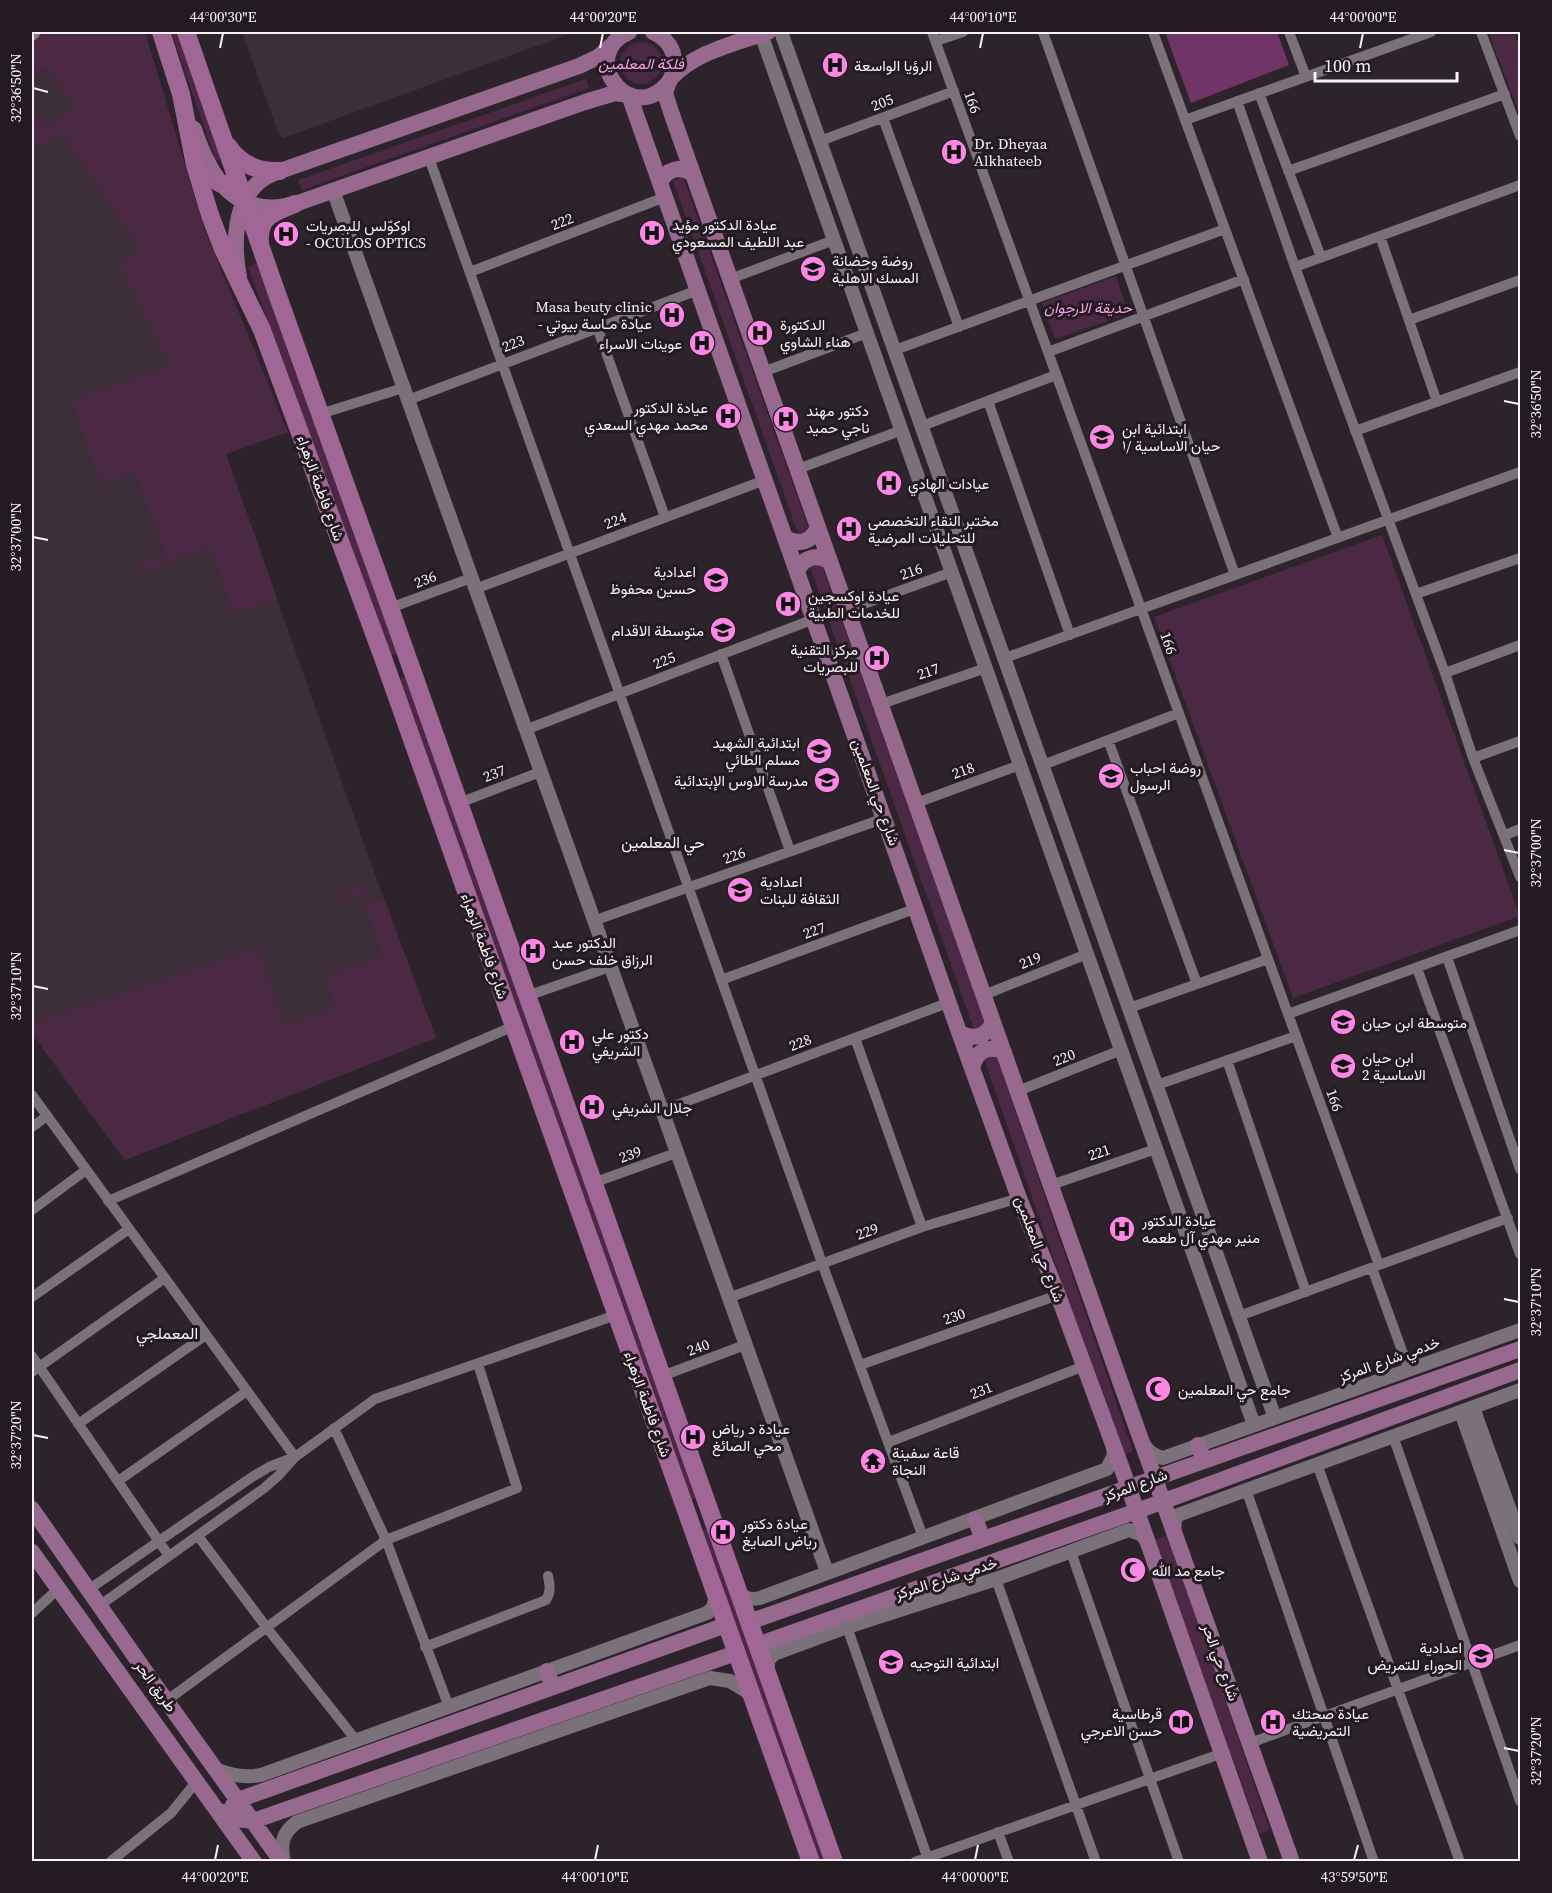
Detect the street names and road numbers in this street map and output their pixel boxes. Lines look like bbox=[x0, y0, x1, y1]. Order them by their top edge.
street label: 205 bbox=[868, 88, 896, 116]
street label: 166 bbox=[959, 88, 987, 116]
street label: 222 bbox=[548, 207, 576, 235]
street label: 223 bbox=[499, 329, 527, 357]
street label: شارع فاطمة الزهراء bbox=[291, 432, 350, 544]
street label: 224 bbox=[601, 506, 630, 534]
street label: 216 bbox=[897, 557, 925, 585]
street label: 236 bbox=[411, 565, 439, 593]
street label: 166 bbox=[1155, 629, 1183, 657]
street label: 225 bbox=[650, 646, 678, 674]
street label: 217 bbox=[914, 657, 942, 685]
street label: شارع حي المعلمين bbox=[844, 736, 905, 849]
street label: 218 bbox=[949, 756, 977, 784]
street label: 237 bbox=[480, 759, 508, 787]
street label: 226 bbox=[720, 841, 748, 869]
street label: شارع فاطمة الزهراء bbox=[455, 890, 514, 1002]
street label: 227 bbox=[800, 916, 828, 944]
street label: 219 bbox=[1016, 946, 1044, 974]
street label: 228 bbox=[786, 1028, 814, 1056]
street label: 220 bbox=[1050, 1043, 1078, 1071]
street label: 166 bbox=[1321, 1086, 1349, 1114]
street label: 221 bbox=[1085, 1138, 1113, 1166]
street label: 239 bbox=[616, 1140, 644, 1168]
street label: شارع حي المعلمين bbox=[1007, 1193, 1070, 1306]
street label: 229 bbox=[853, 1217, 881, 1245]
street label: 230 bbox=[940, 1302, 968, 1330]
street label: خدمي شارع المركز bbox=[1334, 1331, 1444, 1390]
street label: 240 bbox=[684, 1333, 712, 1361]
street label: شارع فاطمة الزهراء bbox=[618, 1348, 677, 1460]
street label: 231 bbox=[967, 1376, 995, 1404]
street label: شارع المركز bbox=[1099, 1464, 1171, 1508]
street label: خدمي شارع المركز bbox=[891, 1552, 1001, 1608]
street label: شارع حي الحر bbox=[1194, 1620, 1245, 1705]
street label: طريق الحر bbox=[130, 1655, 182, 1716]

